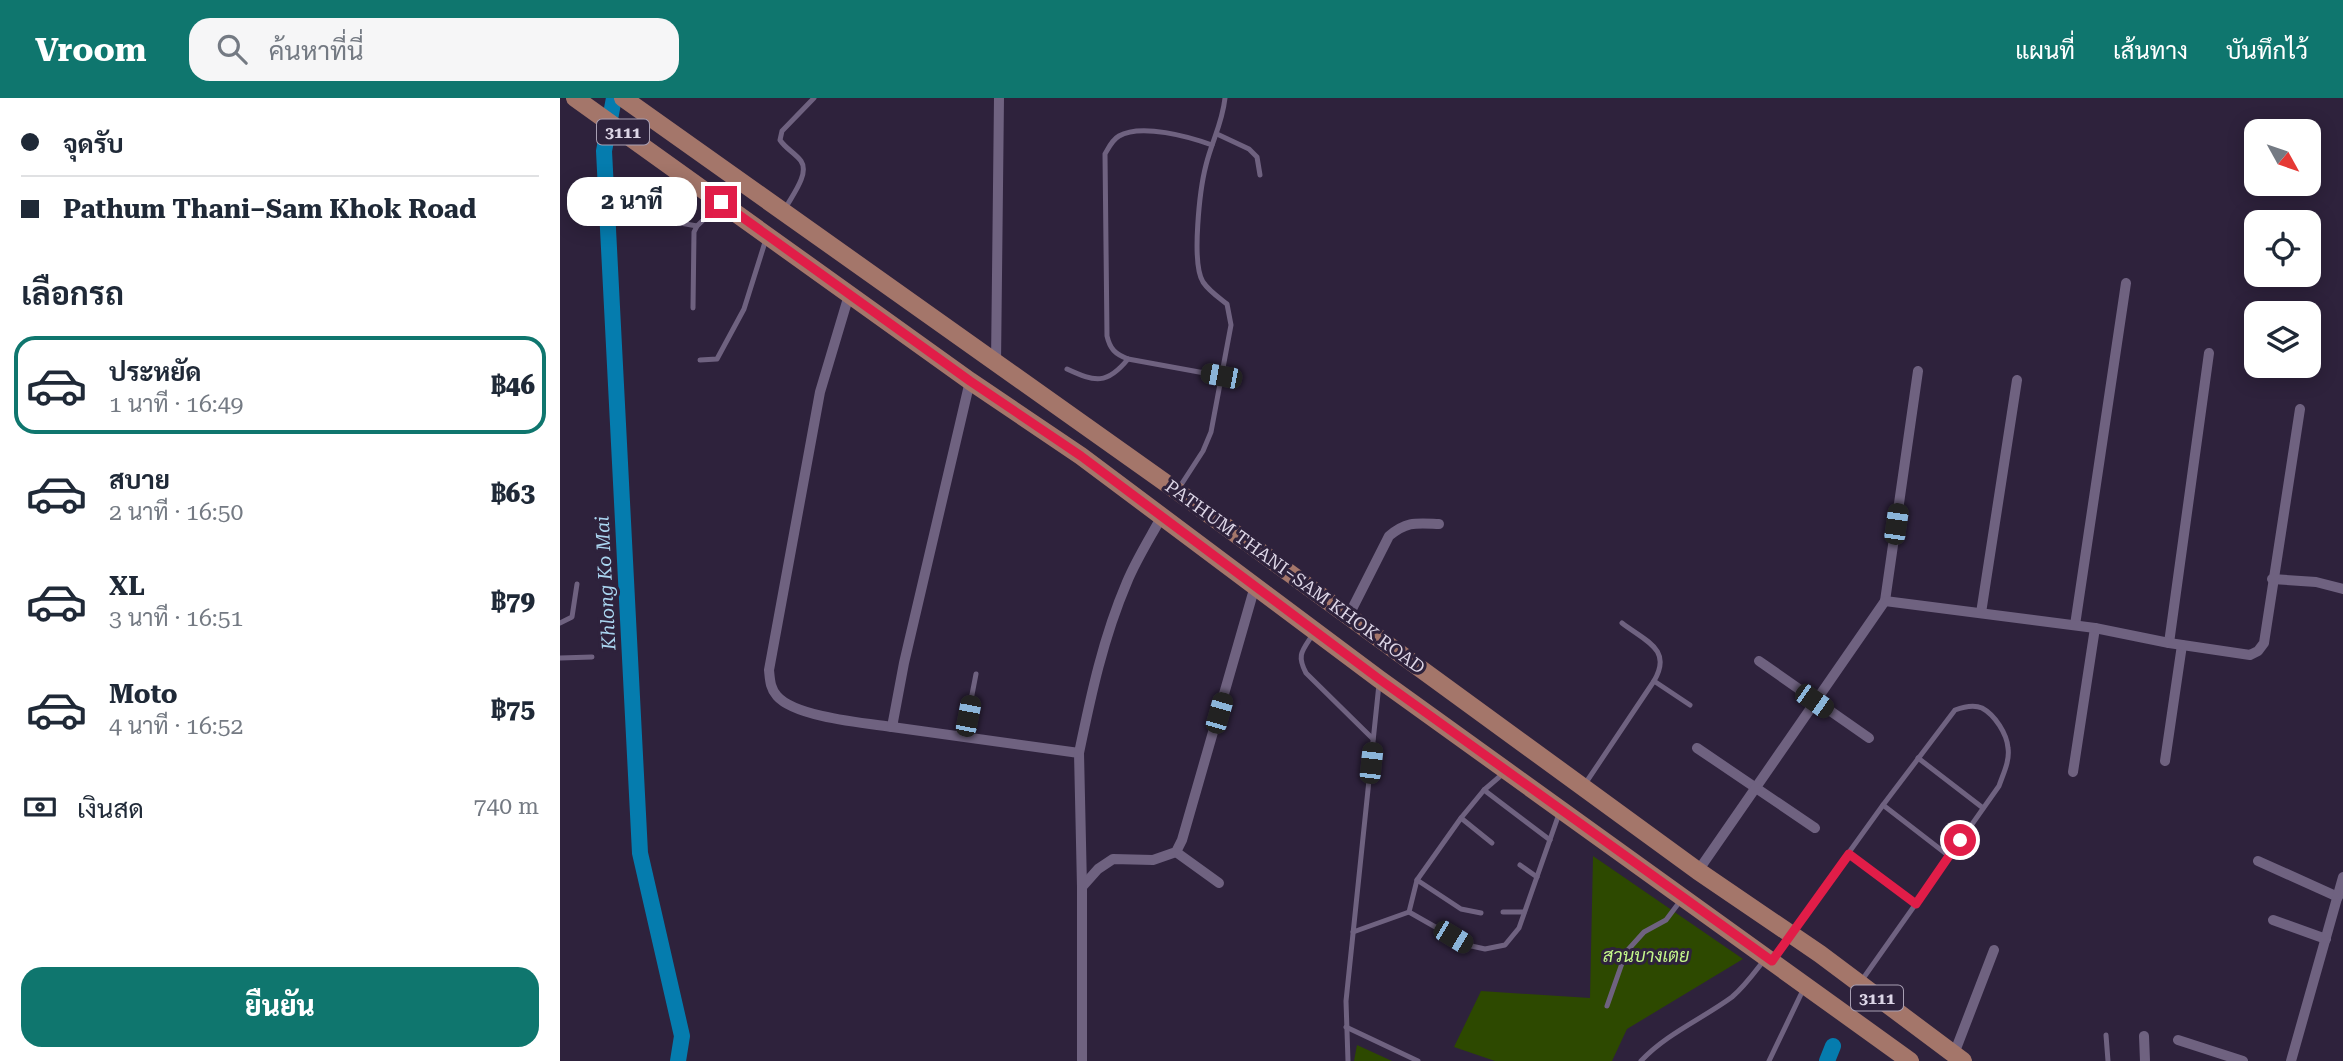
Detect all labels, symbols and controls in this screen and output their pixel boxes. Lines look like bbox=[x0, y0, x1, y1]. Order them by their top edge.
search box bbox=[189, 18, 679, 81]
text: Vroom bbox=[35, 30, 147, 69]
icon: search bbox=[213, 30, 251, 68]
text: ค้นหาที่นี่ bbox=[269, 36, 364, 66]
text: แผนที่ bbox=[2015, 37, 2075, 65]
text: เส้นทาง bbox=[2113, 37, 2188, 65]
text: บันทึกไว้ bbox=[2226, 37, 2308, 65]
north arrow bbox=[2244, 119, 2320, 196]
map controls bbox=[2244, 119, 2321, 378]
road number: 3111 bbox=[597, 120, 649, 144]
text: จุดรับ bbox=[63, 129, 124, 159]
callout: 2 นาที bbox=[567, 178, 696, 226]
route end bbox=[705, 186, 737, 218]
text: 2 นาที bbox=[601, 188, 663, 215]
text: Pathum Thani–Sam Khok Road bbox=[63, 194, 476, 224]
button: locate bbox=[2244, 210, 2321, 287]
text: เลือกรถ bbox=[21, 275, 124, 313]
button: layers bbox=[2244, 301, 2321, 378]
icon: car bbox=[25, 354, 88, 417]
text: ประหยัด bbox=[109, 357, 202, 387]
car bbox=[1199, 362, 1244, 390]
text: ฿46 bbox=[491, 370, 535, 400]
text: 1 นาที · 16:49 bbox=[109, 391, 244, 418]
icon: car bbox=[25, 462, 88, 525]
text: สบาย bbox=[109, 465, 170, 495]
street label: PATHUM THANI–SAM KHOK ROAD bbox=[1161, 475, 1429, 678]
text: ฿63 bbox=[491, 478, 535, 508]
text: 2 นาที · 16:50 bbox=[109, 499, 244, 526]
car bbox=[1883, 502, 1910, 546]
water label: Khlong Ko Mai bbox=[590, 515, 621, 652]
icon: car bbox=[25, 570, 88, 633]
text: XL bbox=[109, 571, 145, 601]
text: ฿79 bbox=[491, 586, 535, 616]
text: 3 นาที · 16:51 bbox=[109, 605, 244, 632]
icon: car bbox=[25, 678, 88, 741]
text: Moto bbox=[109, 679, 178, 709]
car bbox=[1791, 680, 1838, 722]
car bbox=[1204, 690, 1235, 736]
car bbox=[954, 693, 983, 739]
text: ฿75 bbox=[491, 694, 535, 724]
text: 4 นาที · 16:52 bbox=[109, 713, 244, 740]
car bbox=[1359, 741, 1384, 785]
icon: cash bbox=[21, 788, 59, 826]
text: 740 m bbox=[474, 793, 539, 820]
text: เงินสด bbox=[77, 794, 144, 824]
route start bbox=[1944, 824, 1976, 856]
car bbox=[1430, 917, 1477, 957]
park label: สวนบางเตย bbox=[1603, 945, 1689, 966]
button: ยืนยัน bbox=[21, 967, 539, 1047]
road number: 3111 bbox=[1851, 986, 1903, 1010]

